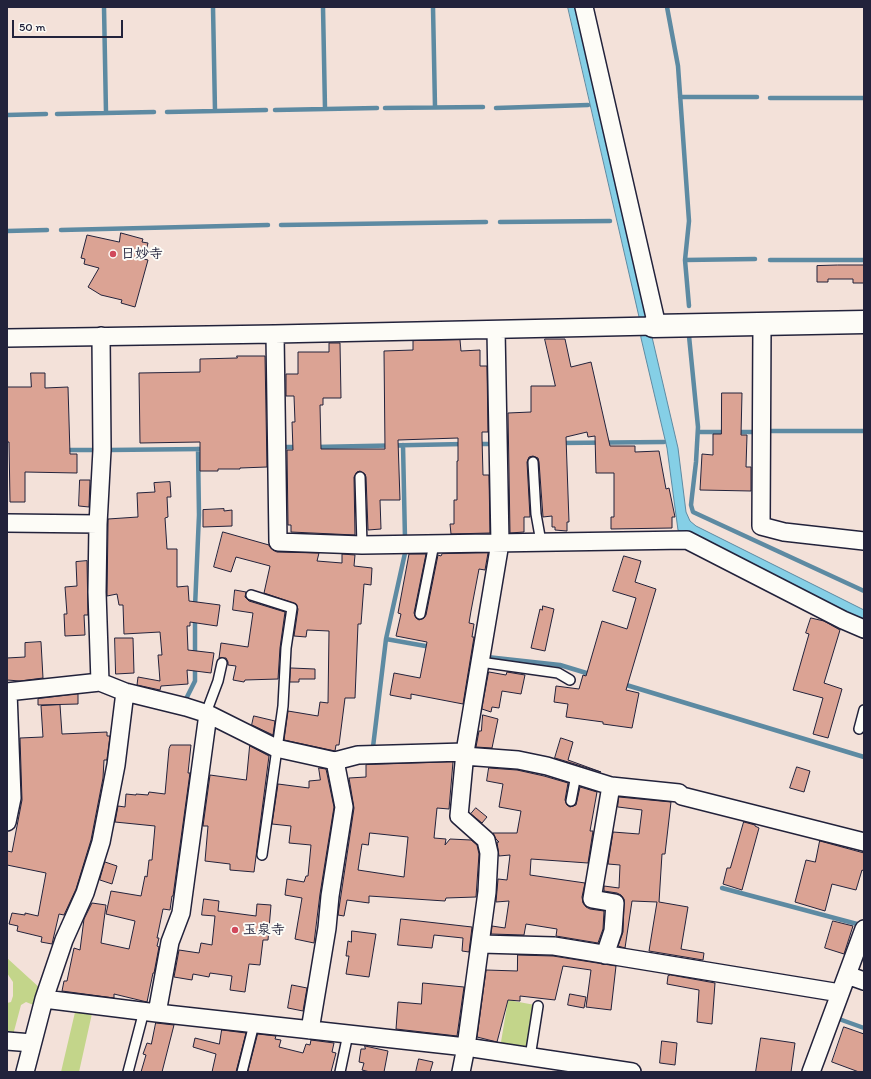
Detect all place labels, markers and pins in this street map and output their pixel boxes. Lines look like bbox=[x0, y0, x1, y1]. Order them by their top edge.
place label: 日妙寺 bbox=[121, 246, 163, 262]
marker: 日妙寺 bbox=[108, 249, 118, 259]
place label: 玉泉寺 bbox=[243, 922, 285, 938]
marker: 玉泉寺 bbox=[230, 925, 240, 935]

